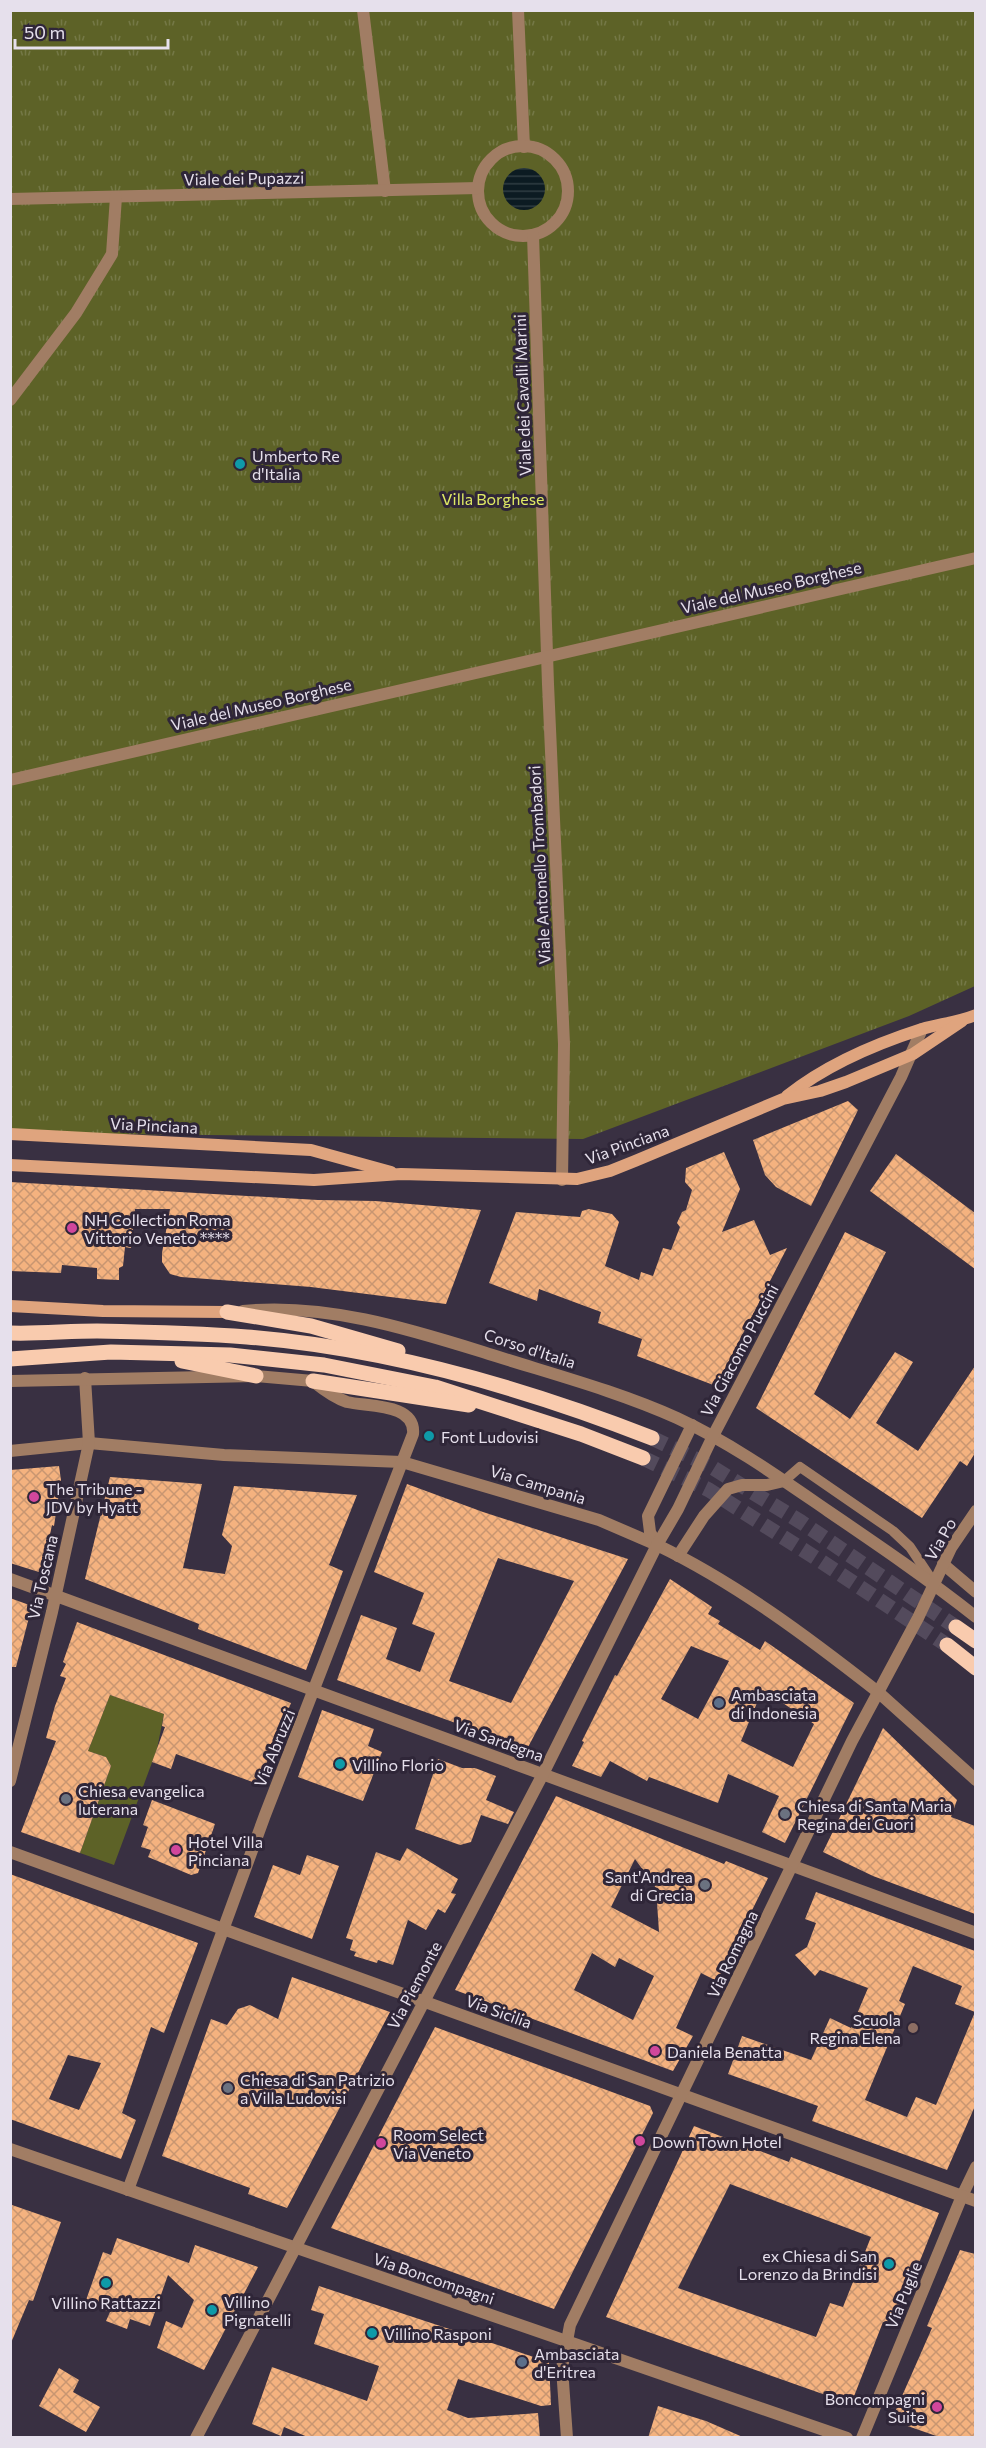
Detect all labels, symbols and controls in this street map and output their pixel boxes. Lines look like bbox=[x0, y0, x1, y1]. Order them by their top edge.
scale bar bbox=[15, 12, 168, 50]
text: 50 m bbox=[24, 21, 65, 43]
street label: Viale dei Pupazzi bbox=[183, 167, 305, 189]
street label: Viale dei Cavalli Marini bbox=[510, 314, 534, 476]
place label: Umberto Re d'Italia bbox=[252, 446, 340, 483]
marker: Umberto Re d'Italia bbox=[233, 457, 247, 471]
park label: Villa Borghese bbox=[442, 489, 544, 508]
street label: Viale del Museo Borghese bbox=[679, 557, 863, 617]
street label: Viale del Museo Borghese bbox=[169, 674, 353, 734]
street label: Viale Antonello Trombadori bbox=[524, 765, 554, 965]
street label: Via Pinciana bbox=[110, 1113, 198, 1137]
street label: Via Pinciana bbox=[583, 1120, 671, 1168]
place label: NH Collection Roma Vittorio Veneto **** bbox=[84, 1210, 231, 1247]
marker: NH Collection Roma Vittorio Veneto **** bbox=[65, 1221, 79, 1235]
street label: Via Giacomo Puccini bbox=[696, 1281, 782, 1419]
street label: Corso d'Italia bbox=[482, 1324, 578, 1372]
place label: Font Ludovisi bbox=[441, 1427, 539, 1446]
marker: Font Ludovisi bbox=[422, 1429, 436, 1443]
street label: Via Campania bbox=[488, 1460, 588, 1508]
place label: The Tribune - JDV by Hyatt bbox=[46, 1479, 142, 1516]
marker: The Tribune - JDV by Hyatt bbox=[27, 1490, 41, 1504]
street label: Via Po bbox=[920, 1514, 960, 1564]
street label: Via Toscana bbox=[23, 1533, 61, 1621]
place label: Ambasciata di Indonesia bbox=[731, 1685, 817, 1722]
marker: Ambasciata di Indonesia bbox=[712, 1696, 726, 1710]
street label: Via Abruzzi bbox=[250, 1706, 298, 1790]
street label: Via Sardegna bbox=[451, 1715, 547, 1765]
place label: Villino Florio bbox=[352, 1755, 444, 1774]
marker: Villino Florio bbox=[333, 1757, 347, 1771]
place label: Chiesa evangelica luterana bbox=[78, 1781, 205, 1818]
marker: Chiesa evangelica luterana bbox=[59, 1792, 73, 1806]
place label: Chiesa di Santa Maria Regina dei Cuori bbox=[797, 1796, 952, 1833]
marker: Chiesa di Santa Maria Regina dei Cuori bbox=[778, 1807, 792, 1821]
place label: Hotel Villa Pinciana bbox=[188, 1832, 263, 1869]
marker: Hotel Villa Pinciana bbox=[169, 1843, 183, 1857]
place label: Sant'Andrea di Grecia bbox=[605, 1867, 693, 1904]
marker: Sant'Andrea di Grecia bbox=[698, 1878, 712, 1892]
street label: Via Romagna bbox=[703, 1907, 761, 2001]
street label: Via Piemonte bbox=[383, 1938, 445, 2032]
street label: Via Sicilia bbox=[464, 1990, 534, 2032]
place label: Scuola Regina Elena bbox=[809, 2010, 901, 2047]
marker: Scuola Regina Elena bbox=[906, 2021, 920, 2035]
place label: Daniela Benatta bbox=[667, 2042, 782, 2061]
marker: Daniela Benatta bbox=[648, 2044, 662, 2058]
place label: Chiesa di San Patrizio a Villa Ludovisi bbox=[240, 2070, 395, 2107]
marker: Chiesa di San Patrizio a Villa Ludovisi bbox=[221, 2081, 235, 2095]
place label: Room Select Via Veneto bbox=[393, 2125, 485, 2162]
place label: Down Town Hotel bbox=[652, 2132, 782, 2151]
marker: Down Town Hotel bbox=[633, 2134, 647, 2148]
marker: Room Select Via Veneto bbox=[374, 2136, 388, 2150]
place label: ex Chiesa di San Lorenzo da Brindisi bbox=[739, 2246, 877, 2283]
street label: Via Boncompagni bbox=[371, 2248, 497, 2308]
marker: ex Chiesa di San Lorenzo da Brindisi bbox=[882, 2257, 896, 2271]
street label: Via Puglie bbox=[881, 2259, 925, 2331]
marker: Villino Rattazzi bbox=[99, 2276, 113, 2290]
place label: Villino Pignatelli bbox=[224, 2292, 291, 2329]
place label: Villino Rattazzi bbox=[51, 2293, 161, 2312]
marker: Villino Pignatelli bbox=[205, 2303, 219, 2317]
place label: Villino Rasponi bbox=[384, 2324, 492, 2343]
marker: Villino Rasponi bbox=[365, 2326, 379, 2340]
place label: Ambasciata d'Eritrea bbox=[534, 2344, 619, 2381]
marker: Ambasciata d'Eritrea bbox=[515, 2355, 529, 2369]
place label: Boncompagni Suite bbox=[825, 2389, 925, 2426]
marker: Boncompagni Suite bbox=[930, 2400, 944, 2414]

